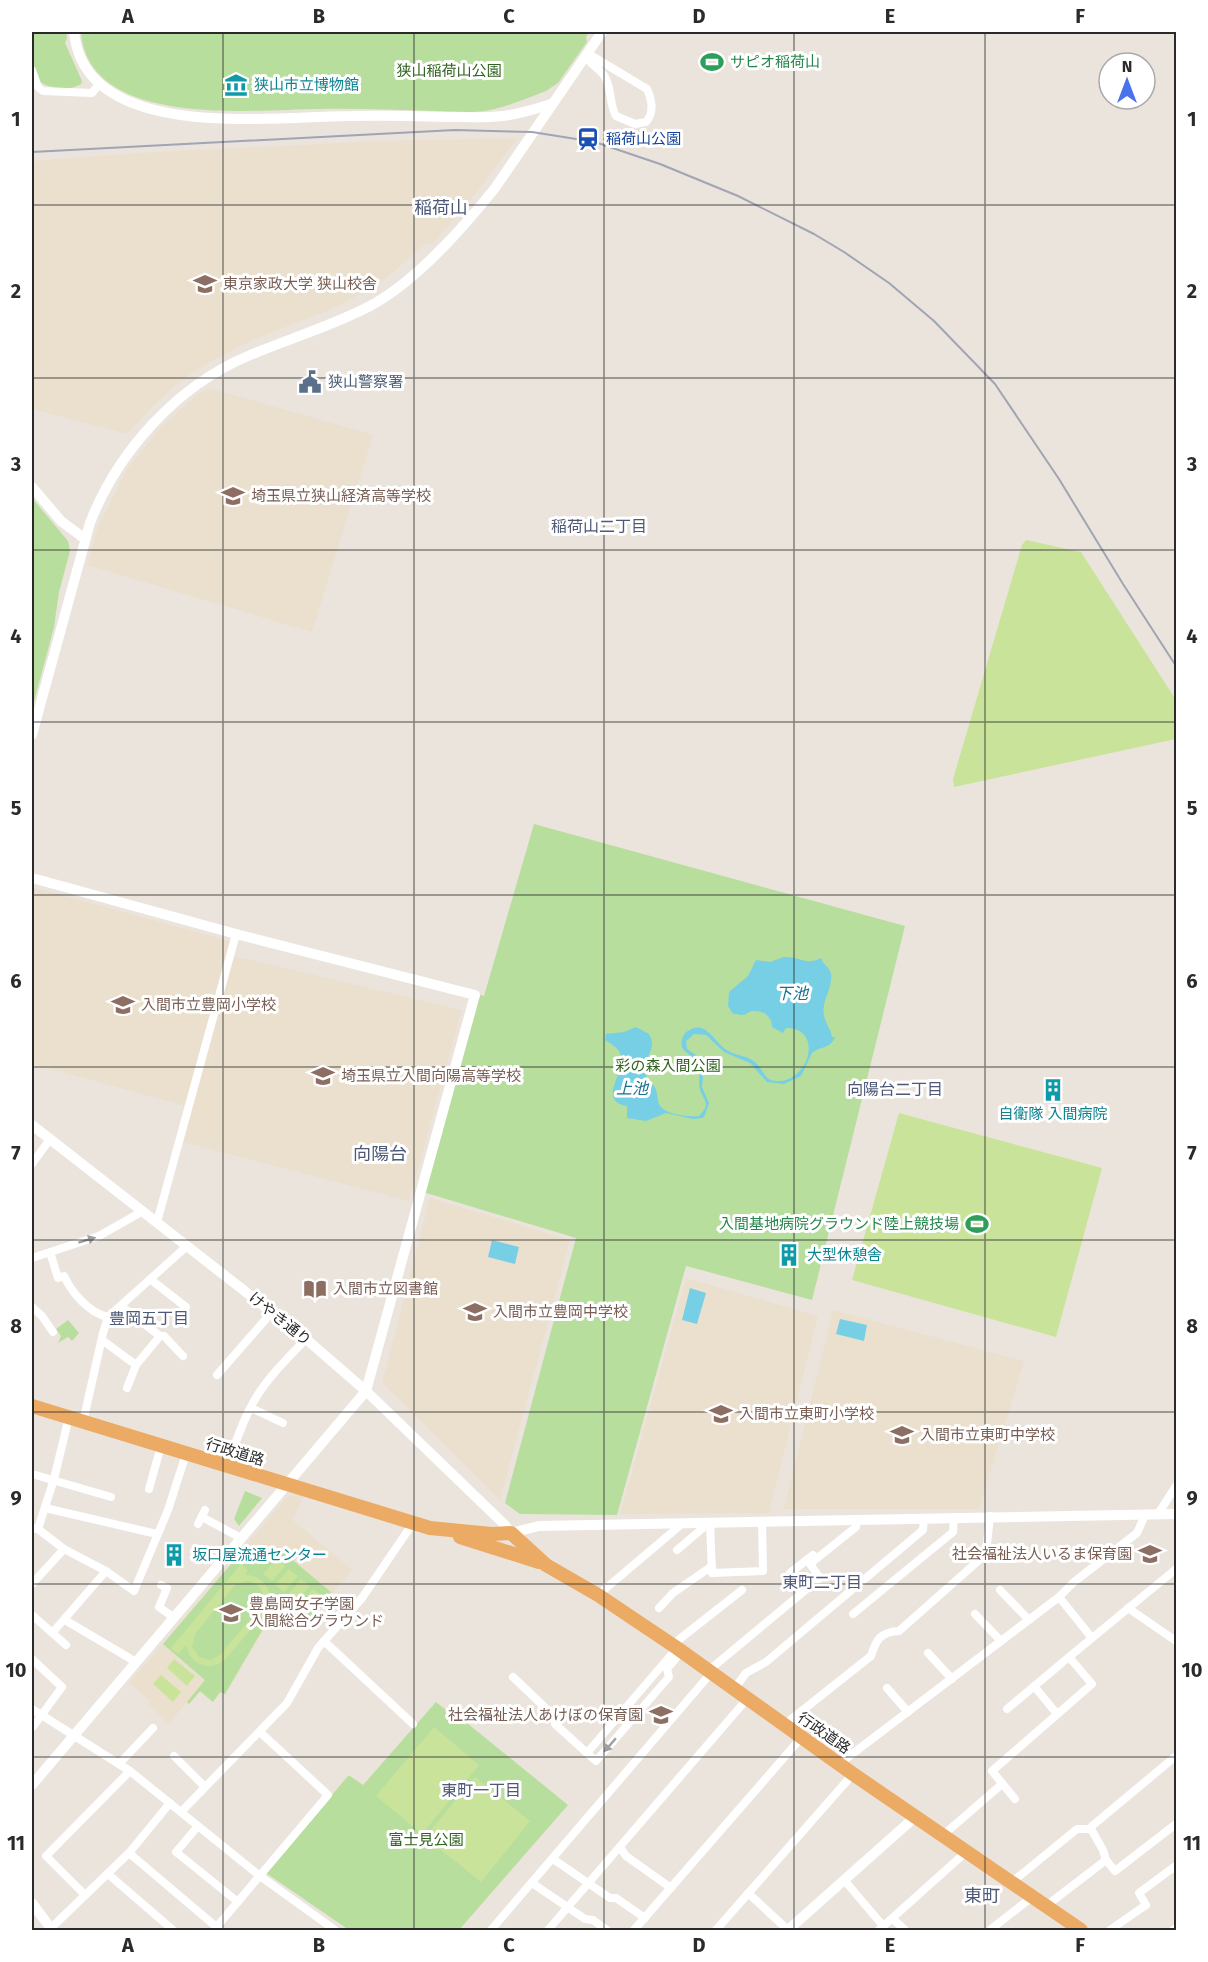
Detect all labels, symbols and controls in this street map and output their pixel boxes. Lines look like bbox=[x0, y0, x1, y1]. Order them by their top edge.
text: A bbox=[121, 4, 135, 28]
text: B bbox=[313, 4, 325, 28]
text: C bbox=[503, 4, 515, 28]
text: D bbox=[692, 4, 706, 28]
text: E bbox=[885, 4, 895, 28]
text: F bbox=[1075, 4, 1085, 28]
sports icon: サピオ稲荷山 bbox=[699, 49, 725, 75]
north arrow bbox=[1097, 51, 1157, 111]
place label: サピオ稲荷山 bbox=[730, 53, 820, 71]
text: N bbox=[1122, 57, 1132, 76]
park label: 狭山稲荷山公園 bbox=[396, 62, 502, 80]
museum icon: 狭山市立博物館 bbox=[223, 72, 249, 98]
place label: 狭山市立博物館 bbox=[254, 76, 359, 94]
text: 1 bbox=[11, 107, 21, 131]
text: 1 bbox=[1187, 107, 1197, 131]
station icon: 稲荷山公園 bbox=[575, 126, 601, 152]
place label: 稲荷山公園 bbox=[606, 130, 681, 148]
district label: 稲荷山 bbox=[414, 197, 468, 219]
school or university icon: 東京家政大学 狭山校舎 bbox=[192, 271, 218, 297]
place label: 東京家政大学 狭山校舎 bbox=[223, 275, 377, 293]
text: 2 bbox=[11, 279, 21, 303]
text: 2 bbox=[1187, 279, 1197, 303]
public building icon: 狭山警察署 bbox=[297, 369, 323, 395]
place label: 狭山警察署 bbox=[328, 373, 403, 391]
text: 3 bbox=[10, 452, 21, 476]
text: 3 bbox=[1186, 452, 1197, 476]
school or university icon: 埼玉県立狭山経済高等学校 bbox=[220, 483, 246, 509]
place label: 埼玉県立狭山経済高等学校 bbox=[251, 487, 431, 505]
district label: 稲荷山二丁目 bbox=[551, 517, 647, 536]
text: 4 bbox=[10, 624, 22, 648]
text: 4 bbox=[1186, 624, 1198, 648]
text: 5 bbox=[11, 796, 22, 820]
text: 5 bbox=[1187, 796, 1198, 820]
text: 6 bbox=[10, 969, 22, 993]
text: 6 bbox=[1186, 969, 1198, 993]
water label: 下池 bbox=[776, 984, 810, 1003]
school or university icon: 入間市立豊岡小学校 bbox=[110, 992, 136, 1018]
place label: 入間市立豊岡小学校 bbox=[141, 996, 276, 1014]
park label: 彩の森入間公園 bbox=[615, 1057, 721, 1075]
school or university icon: 埼玉県立入間向陽高等学校 bbox=[310, 1063, 336, 1089]
place label: 埼玉県立入間向陽高等学校 bbox=[341, 1067, 521, 1085]
building icon: 自衛隊 入間病院 bbox=[1040, 1077, 1066, 1103]
water label: 上池 bbox=[616, 1079, 650, 1098]
district label: 向陽台二丁目 bbox=[847, 1080, 943, 1099]
place label: 自衛隊 入間病院 bbox=[999, 1105, 1107, 1123]
text: 7 bbox=[11, 1141, 21, 1165]
text: 7 bbox=[1187, 1141, 1197, 1165]
district label: 向陽台 bbox=[353, 1143, 407, 1165]
sports icon: 入間基地病院グラウンド陸上競技場 bbox=[964, 1211, 990, 1237]
place label: 入間基地病院グラウンド陸上競技場 bbox=[719, 1215, 959, 1233]
one-way arrow bbox=[78, 1235, 96, 1244]
building icon: 大型休憩舎 bbox=[776, 1242, 802, 1268]
place label: 大型休憩舎 bbox=[807, 1246, 882, 1264]
library icon: 入間市立図書館 bbox=[302, 1276, 328, 1302]
place label: 入間市立図書館 bbox=[333, 1280, 438, 1298]
street label: けやき通り bbox=[245, 1288, 315, 1350]
school or university icon: 入間市立豊岡中学校 bbox=[462, 1299, 488, 1325]
place label: 入間市立豊岡中学校 bbox=[493, 1303, 628, 1321]
district label: 豊岡五丁目 bbox=[109, 1309, 189, 1328]
text: 8 bbox=[10, 1314, 22, 1338]
text: 8 bbox=[1186, 1314, 1198, 1338]
school or university icon: 入間市立東町小学校 bbox=[708, 1401, 734, 1427]
place label: 入間市立東町小学校 bbox=[739, 1405, 874, 1423]
school or university icon: 入間市立東町中学校 bbox=[889, 1422, 915, 1448]
place label: 入間市立東町中学校 bbox=[920, 1426, 1055, 1444]
street label: 行政道路 bbox=[204, 1435, 266, 1469]
text: 9 bbox=[10, 1486, 22, 1510]
text: 9 bbox=[1186, 1486, 1198, 1510]
school or university icon: 社会福祉法人いるま保育園 bbox=[1137, 1541, 1163, 1567]
building icon: 坂口屋流通センター bbox=[161, 1542, 187, 1568]
place label: 社会福祉法人いるま保育園 bbox=[952, 1545, 1132, 1563]
place label: 坂口屋流通センター bbox=[192, 1546, 327, 1564]
district label: 東町二丁目 bbox=[782, 1573, 862, 1592]
place label: 豊島岡女子学園 入間総合グラウンド bbox=[249, 1595, 384, 1630]
school or university icon: 豊島岡女子学園 入間総合グラウンド bbox=[218, 1600, 244, 1626]
text: 10 bbox=[6, 1658, 26, 1682]
text: 10 bbox=[1182, 1658, 1202, 1682]
school or university icon: 社会福祉法人あけぼの保育園 bbox=[648, 1702, 674, 1728]
place label: 社会福祉法人あけぼの保育園 bbox=[448, 1706, 643, 1724]
street label: 行政道路 bbox=[794, 1708, 854, 1758]
one-way arrow bbox=[604, 1737, 617, 1752]
district label: 東町一丁目 bbox=[441, 1781, 521, 1800]
text: 11 bbox=[7, 1831, 25, 1855]
park label: 富士見公園 bbox=[388, 1831, 464, 1849]
text: 11 bbox=[1183, 1831, 1201, 1855]
district label: 東町 bbox=[964, 1885, 1000, 1907]
text: A bbox=[121, 1933, 135, 1957]
text: B bbox=[313, 1933, 325, 1957]
text: C bbox=[503, 1933, 515, 1957]
text: D bbox=[692, 1933, 706, 1957]
text: E bbox=[885, 1933, 895, 1957]
text: F bbox=[1075, 1933, 1085, 1957]

